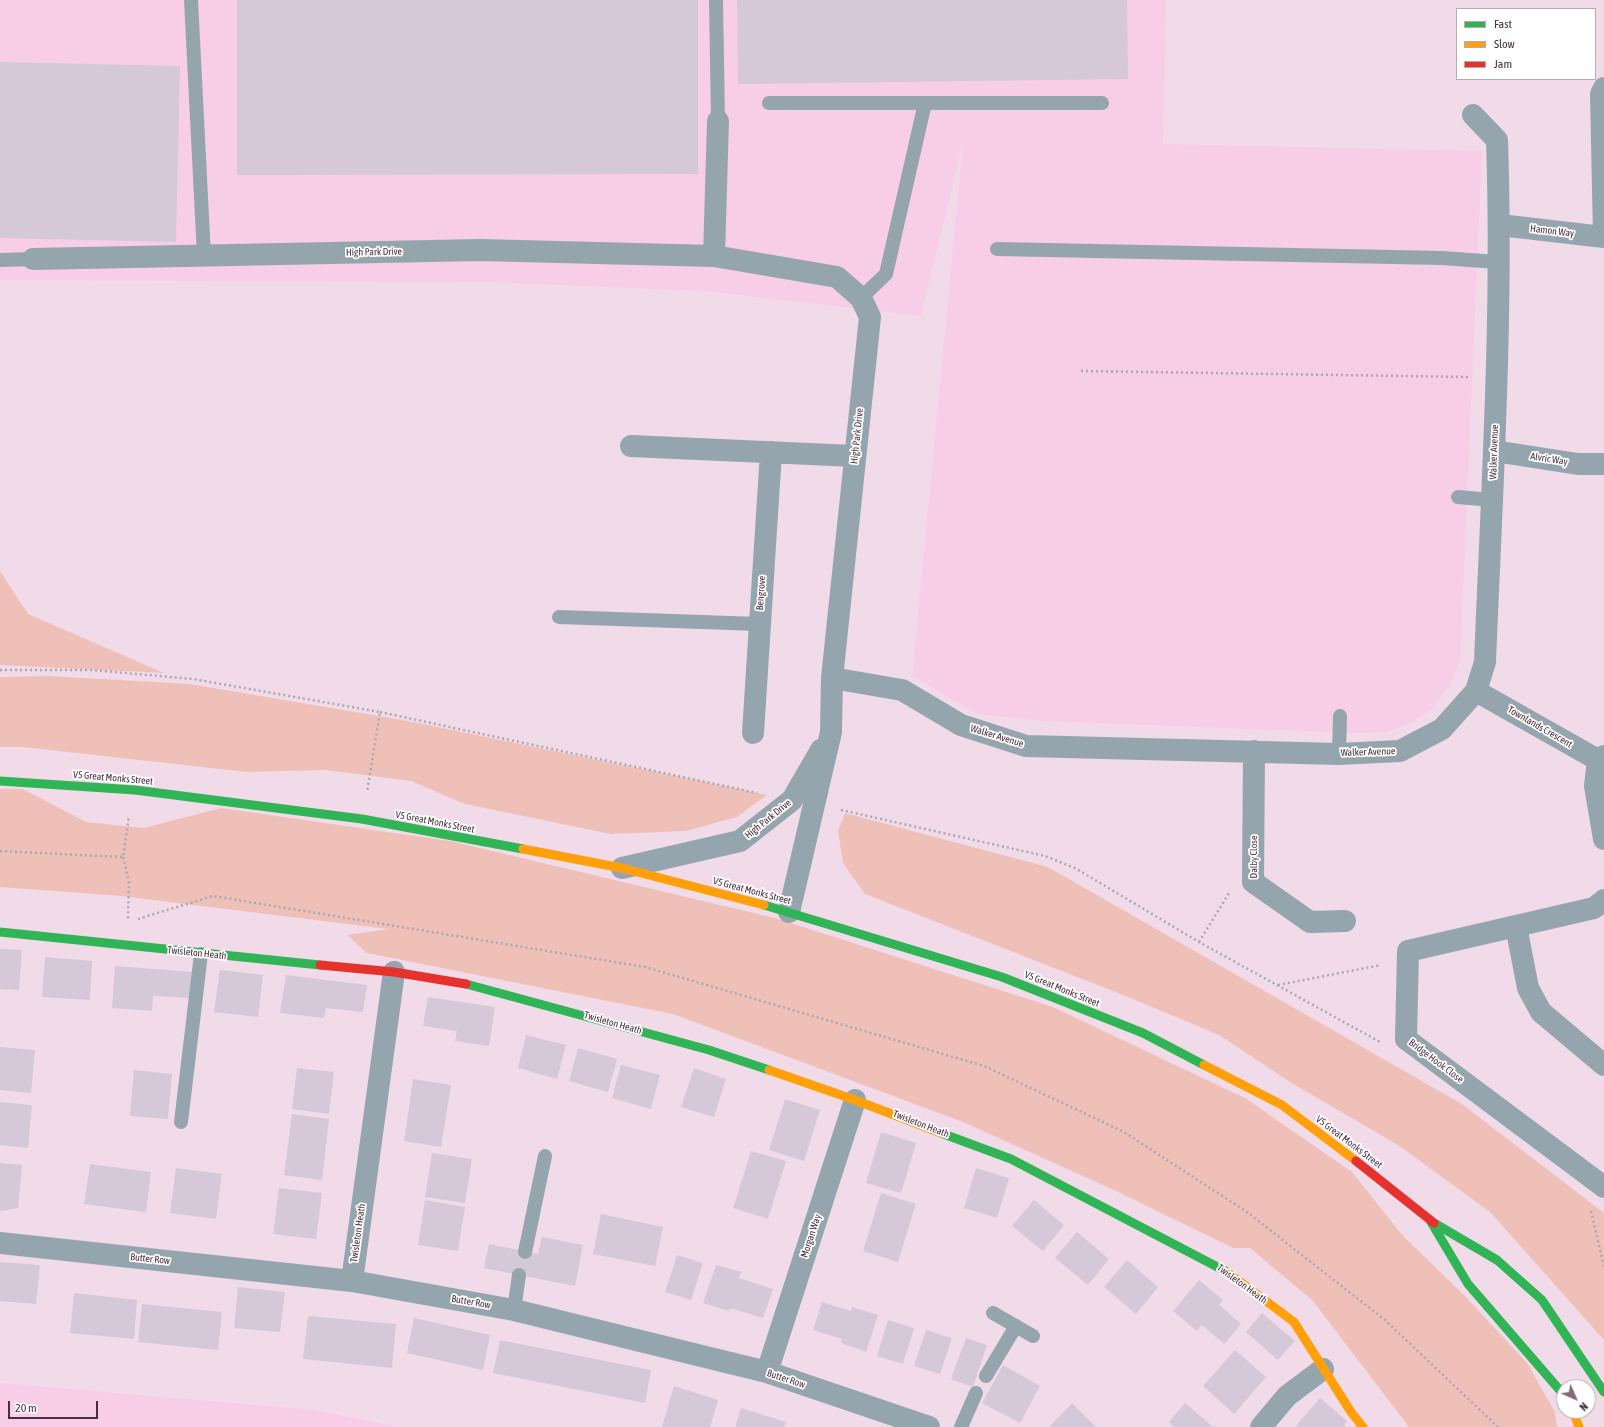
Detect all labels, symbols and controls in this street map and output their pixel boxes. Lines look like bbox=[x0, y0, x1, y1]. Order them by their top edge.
legend bbox=[1456, 8, 1596, 80]
text: Fast bbox=[1494, 17, 1512, 31]
text: Slow bbox=[1494, 37, 1515, 51]
text: Jam bbox=[1494, 57, 1512, 71]
street label: Hamon Way bbox=[1529, 222, 1575, 240]
street label: High Park Drive bbox=[346, 246, 402, 258]
street label: High Park Drive bbox=[848, 407, 866, 465]
street label: Walker Avenue bbox=[1487, 424, 1501, 480]
street label: Alvric Way bbox=[1529, 450, 1569, 468]
street label: Bengrove bbox=[754, 575, 768, 611]
street label: Townlands Crescent bbox=[1506, 704, 1574, 750]
street label: Walker Avenue bbox=[969, 722, 1025, 750]
street label: Walker Avenue bbox=[1340, 745, 1396, 759]
street label: V5 Great Monks Street bbox=[73, 769, 153, 787]
street label: High Park Drive bbox=[742, 797, 794, 841]
street label: V5 Great Monks Street bbox=[395, 808, 475, 836]
street label: Dalby Close bbox=[1248, 836, 1260, 878]
street label: V5 Great Monks Street bbox=[712, 875, 792, 907]
street label: Twisleton Heath bbox=[167, 944, 227, 962]
street label: V5 Great Monks Street bbox=[1023, 968, 1101, 1010]
street label: Twisleton Heath bbox=[583, 1009, 643, 1037]
street label: Bridge Hook Close bbox=[1406, 1036, 1466, 1086]
street label: Twisleton Heath bbox=[891, 1108, 951, 1140]
street label: V5 Great Monks Street bbox=[1313, 1113, 1385, 1171]
street label: Twisleton Heath bbox=[348, 1203, 368, 1263]
street label: Morgan Way bbox=[798, 1213, 824, 1259]
street label: Butter Row bbox=[130, 1251, 170, 1267]
street label: Twisleton Heath bbox=[1214, 1262, 1270, 1306]
street label: Butter Row bbox=[450, 1293, 492, 1311]
street label: Butter Row bbox=[765, 1367, 807, 1391]
north arrow bbox=[1556, 1379, 1596, 1419]
scale bar bbox=[10, 1393, 100, 1419]
text: N bbox=[1577, 1400, 1590, 1413]
text: 20 m bbox=[15, 1401, 37, 1415]

